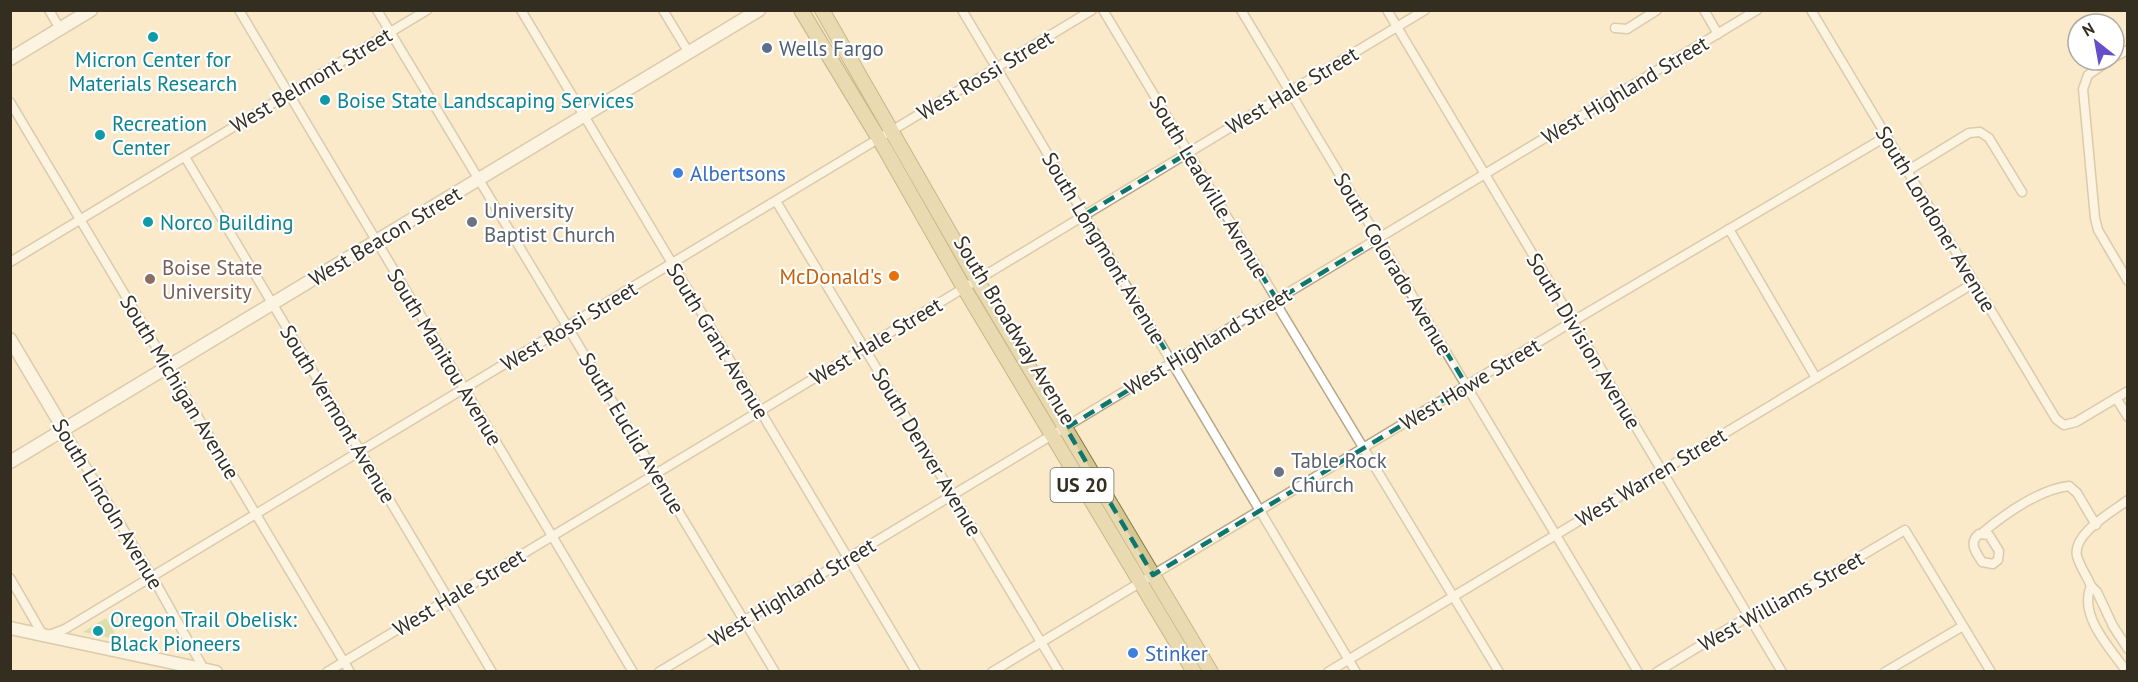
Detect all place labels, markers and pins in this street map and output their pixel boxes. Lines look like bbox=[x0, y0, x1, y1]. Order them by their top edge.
marker: Micron Center for Materials Research bbox=[146, 30, 160, 44]
place label: Wells Fargo bbox=[779, 35, 884, 62]
marker: Wells Fargo bbox=[760, 41, 774, 55]
place label: Micron Center for Materials Research bbox=[69, 46, 237, 97]
place label: Boise State Landscaping Services bbox=[337, 87, 634, 114]
marker: Boise State Landscaping Services bbox=[318, 93, 332, 107]
place label: Recreation Center bbox=[112, 110, 207, 161]
marker: Recreation Center bbox=[93, 128, 107, 142]
place label: Albertsons bbox=[690, 160, 786, 187]
marker: Albertsons bbox=[671, 166, 685, 180]
place label: University Baptist Church bbox=[484, 197, 615, 248]
place label: Norco Building bbox=[160, 209, 293, 236]
marker: Norco Building bbox=[141, 215, 155, 229]
marker: University Baptist Church bbox=[465, 215, 479, 229]
place label: Boise State University bbox=[162, 254, 263, 305]
place label: McDonald's bbox=[779, 263, 882, 290]
marker: McDonald's bbox=[887, 269, 901, 283]
marker: Boise State University bbox=[143, 272, 157, 286]
place label: Table Rock Church bbox=[1291, 447, 1387, 498]
marker: Table Rock Church bbox=[1272, 465, 1286, 479]
place label: Oregon Trail Obelisk: Black Pioneers bbox=[110, 606, 297, 657]
marker: Oregon Trail Obelisk: Black Pioneers bbox=[91, 624, 105, 638]
place label: Stinker bbox=[1145, 640, 1208, 667]
marker: Stinker bbox=[1126, 646, 1140, 660]

